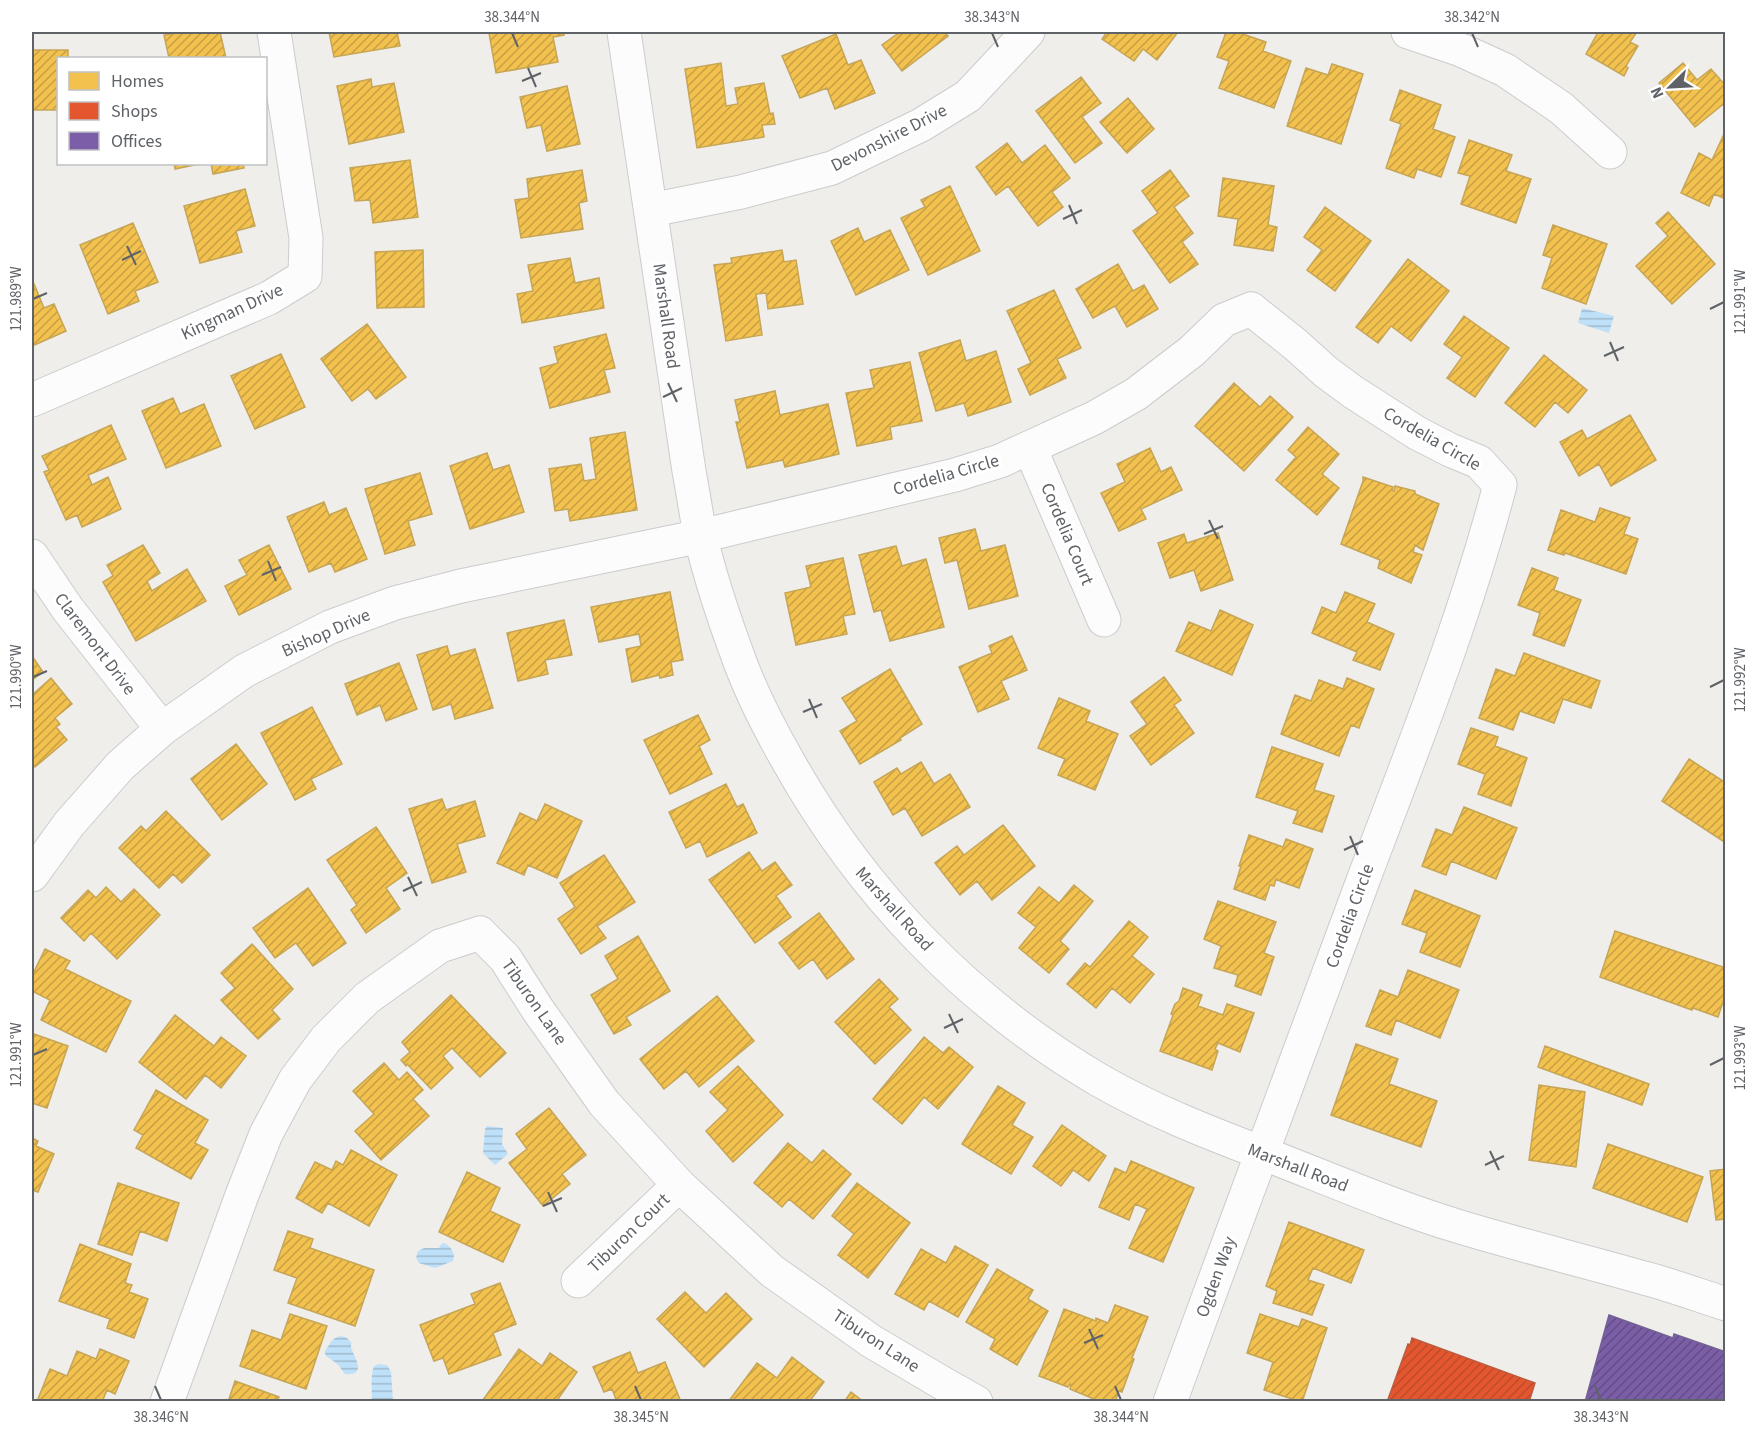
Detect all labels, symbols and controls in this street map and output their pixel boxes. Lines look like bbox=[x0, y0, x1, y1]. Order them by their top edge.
text: 38.344°N bbox=[484, 7, 540, 28]
text: 38.343°N bbox=[964, 7, 1020, 28]
text: 38.342°N bbox=[1444, 7, 1500, 28]
legend bbox=[57, 57, 267, 165]
north arrow bbox=[1640, 57, 1700, 117]
text: Homes bbox=[111, 69, 164, 94]
text: N bbox=[1645, 83, 1669, 102]
street label: Devonshire Drive bbox=[827, 98, 951, 178]
text: Shops bbox=[111, 99, 158, 124]
text: Offices bbox=[111, 129, 162, 154]
street label: Marshall Road bbox=[646, 262, 686, 370]
text: 121.989°W bbox=[6, 266, 27, 332]
text: 121.991°W bbox=[1730, 269, 1751, 335]
street label: Kingman Drive bbox=[177, 277, 287, 347]
street label: Cordelia Circle bbox=[1378, 401, 1486, 477]
street label: Cordelia Circle bbox=[890, 448, 1002, 502]
street label: Cordelia Court bbox=[1034, 479, 1100, 589]
street label: Claremont Drive bbox=[48, 588, 142, 700]
street label: Bishop Drive bbox=[278, 602, 374, 664]
text: 121.990°W bbox=[6, 644, 27, 710]
text: 121.992°W bbox=[1730, 647, 1751, 713]
street label: Cordelia Circle bbox=[1320, 860, 1380, 972]
street label: Marshall Road bbox=[849, 861, 939, 957]
street label: Tiburon Lane bbox=[495, 954, 573, 1050]
text: 121.991°W bbox=[6, 1022, 27, 1088]
text: 121.993°W bbox=[1730, 1025, 1751, 1091]
street label: Marshall Road bbox=[1244, 1137, 1352, 1199]
street label: Tiburon Court bbox=[582, 1187, 676, 1279]
street label: Ogden Way bbox=[1190, 1232, 1242, 1321]
street label: Tiburon Lane bbox=[827, 1303, 925, 1379]
text: 38.346°N bbox=[133, 1407, 189, 1428]
text: 38.345°N bbox=[613, 1407, 669, 1428]
text: 38.344°N bbox=[1093, 1407, 1149, 1428]
text: 38.343°N bbox=[1573, 1407, 1629, 1428]

